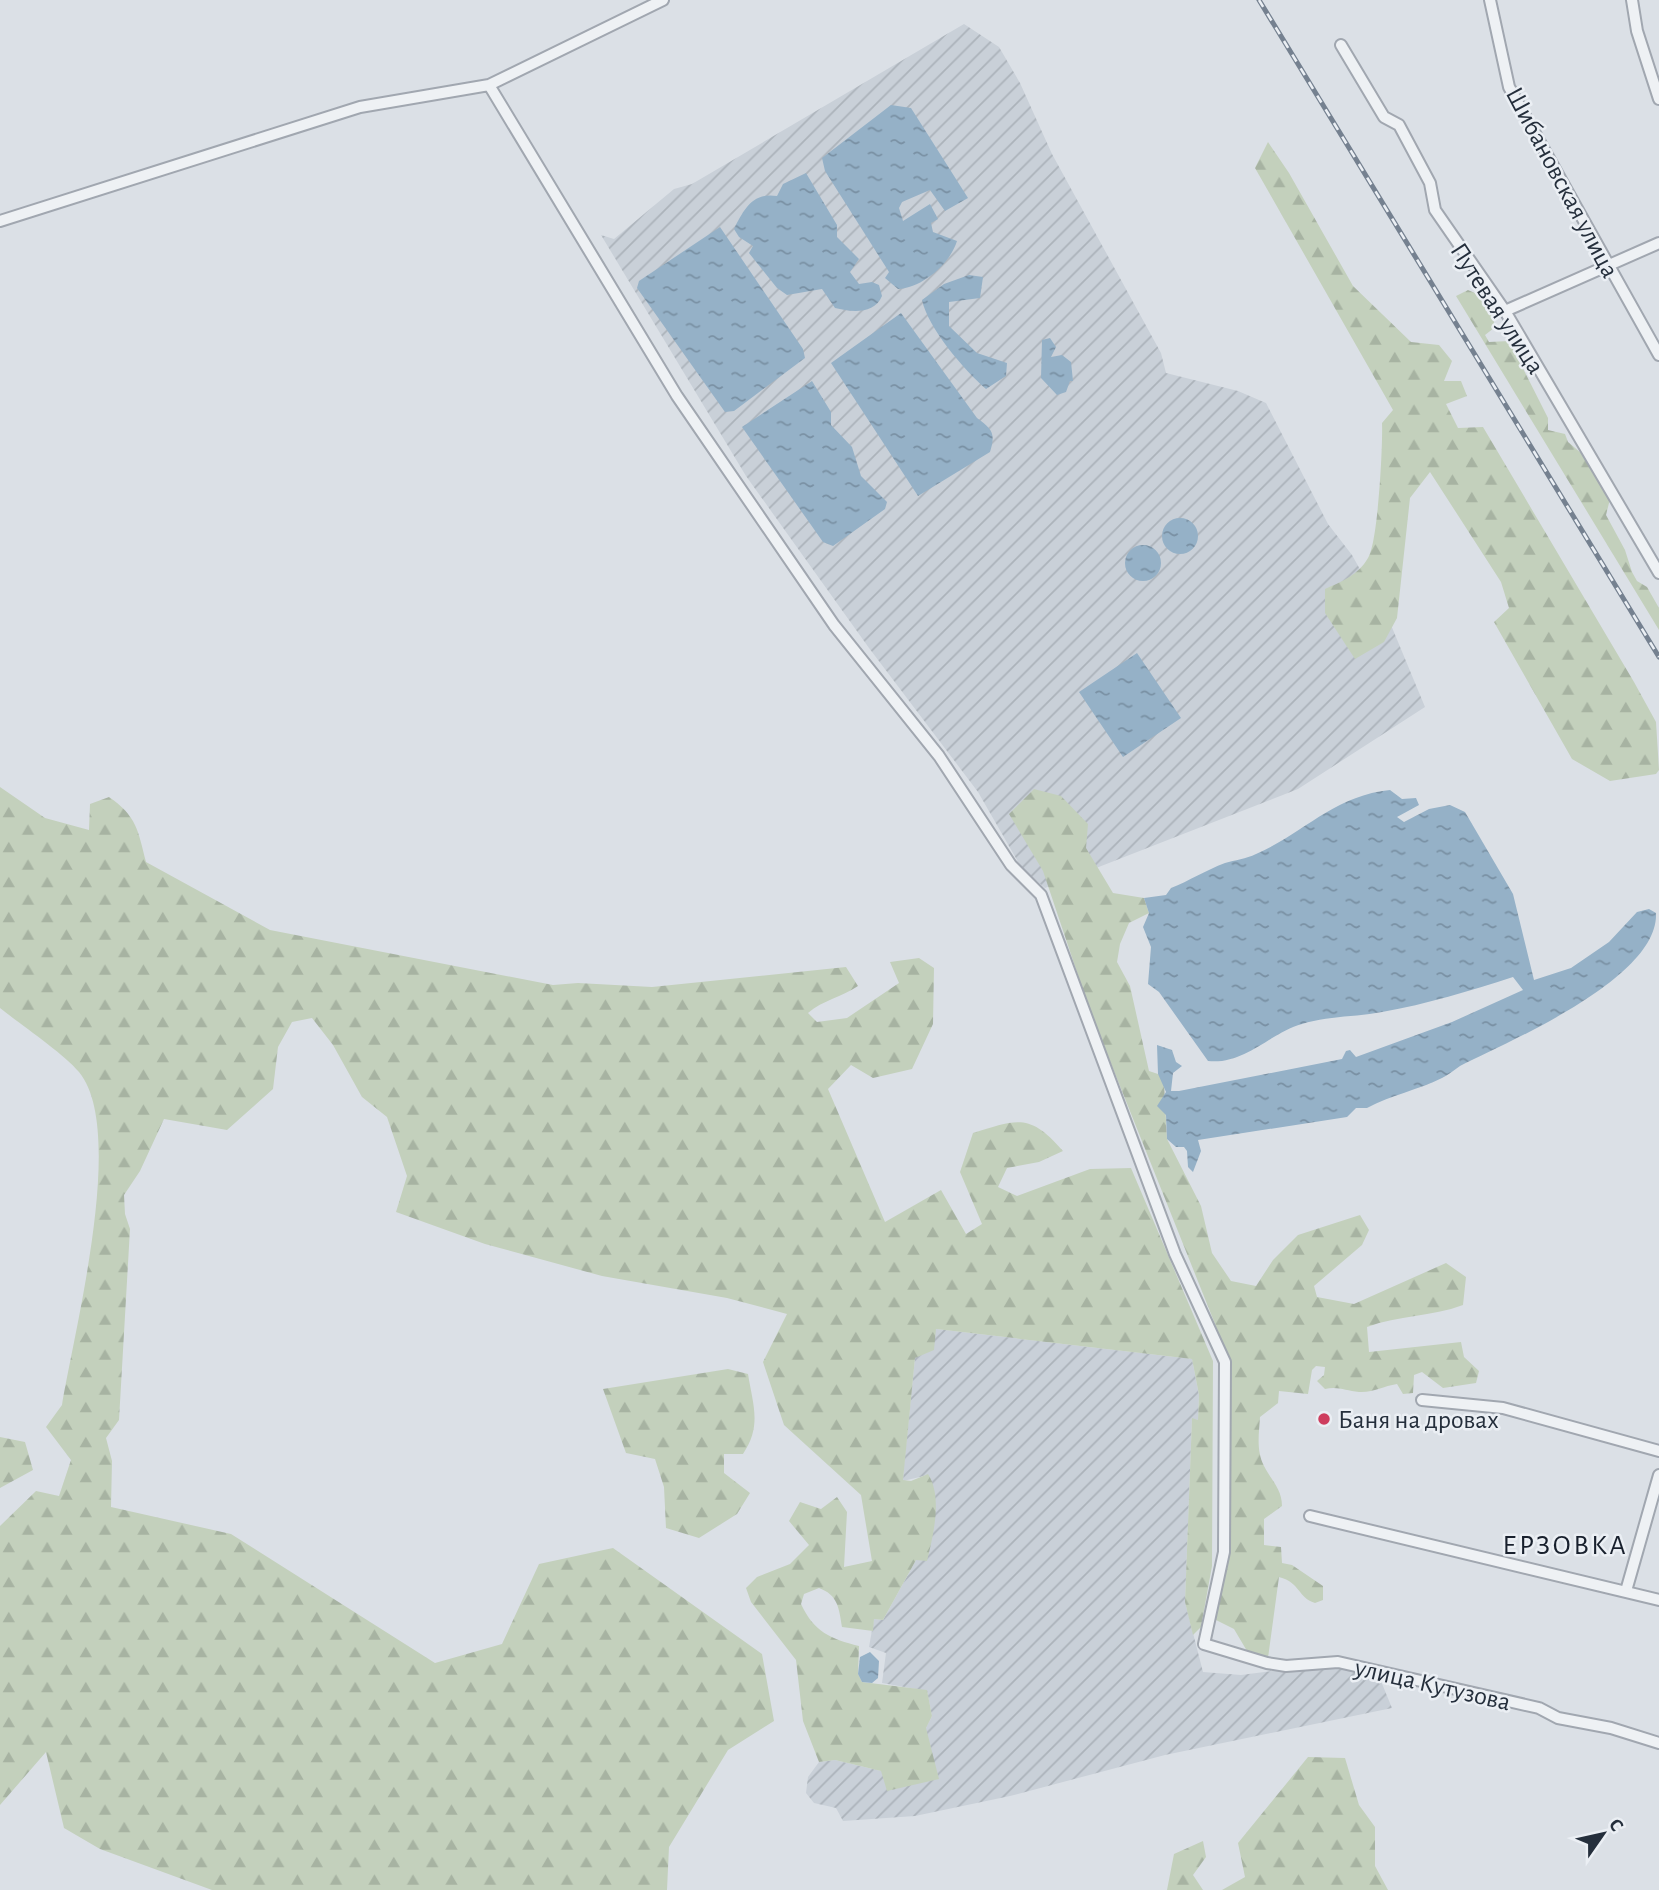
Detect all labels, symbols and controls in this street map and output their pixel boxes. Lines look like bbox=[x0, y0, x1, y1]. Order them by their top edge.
street label: Шибановская улица bbox=[1501, 83, 1623, 282]
street label: Путевая улица bbox=[1445, 238, 1549, 379]
place label: Баня на дровах bbox=[1338, 1407, 1499, 1433]
marker: Баня на дровах bbox=[1316, 1411, 1332, 1427]
district label: ЕРЗОВКА bbox=[1502, 1532, 1628, 1560]
street label: улица Кутузова bbox=[1352, 1654, 1513, 1716]
north arrow bbox=[1568, 1799, 1638, 1869]
text: С bbox=[1605, 1816, 1627, 1835]

